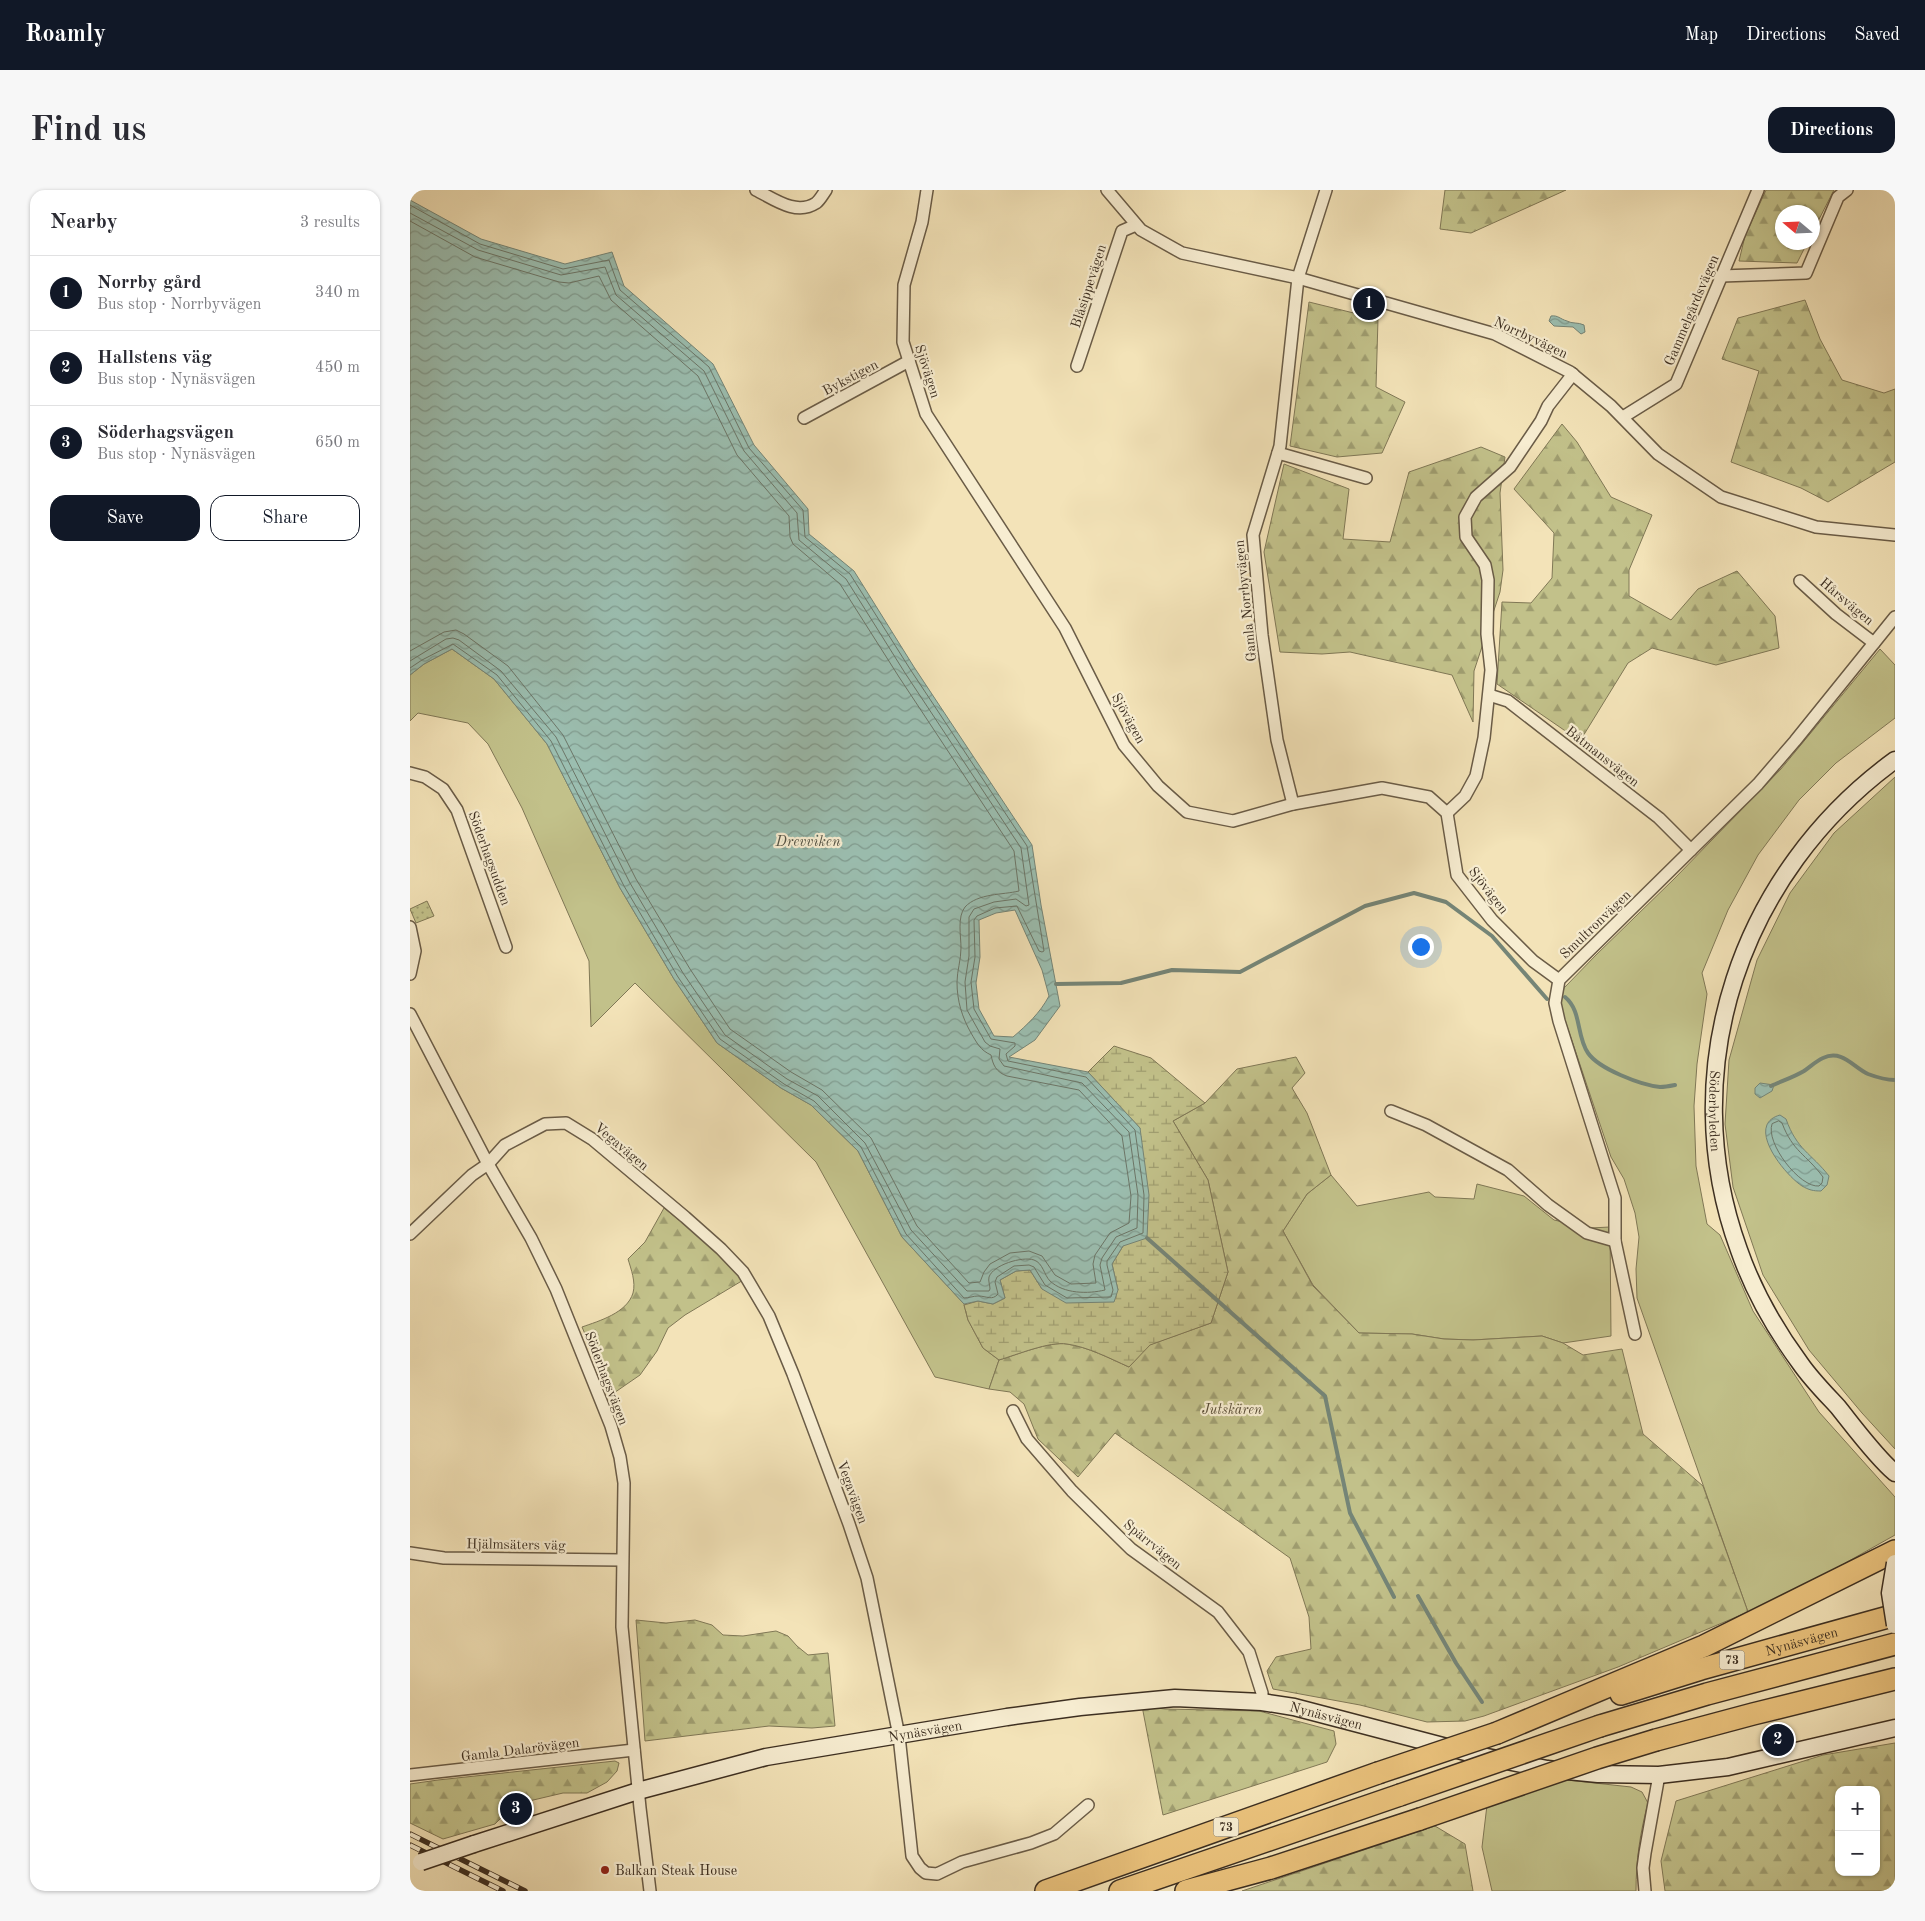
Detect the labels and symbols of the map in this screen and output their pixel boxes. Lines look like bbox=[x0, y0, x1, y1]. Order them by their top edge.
north arrow bbox=[1775, 205, 1820, 250]
street label: Blåsippevägen bbox=[1069, 242, 1109, 330]
street label: Gammelgårdsvägen bbox=[1662, 253, 1722, 368]
pin: 1 bbox=[1353, 285, 1385, 323]
street label: Norrbyvägen bbox=[1492, 315, 1570, 361]
street label: Sjövägen bbox=[912, 343, 942, 400]
street label: Bykstigen bbox=[820, 357, 881, 398]
street label: Gamla Norrbyvägen bbox=[1233, 539, 1259, 663]
street label: Hårsvägen bbox=[1817, 575, 1876, 629]
street label: Sjövägen bbox=[1109, 691, 1148, 746]
street label: Båtmansvägen bbox=[1563, 724, 1642, 790]
street label: Söderhagsudden bbox=[465, 809, 513, 908]
water label: Drevviken bbox=[774, 835, 841, 850]
street label: Sjövägen bbox=[1466, 864, 1511, 917]
street label: Smultronvägen bbox=[1558, 887, 1634, 962]
your location bbox=[1408, 934, 1434, 960]
street label: Söderbyleden bbox=[1706, 1070, 1722, 1153]
street label: Vegavägen bbox=[592, 1120, 651, 1174]
street label: Söderhagsvägen bbox=[582, 1330, 631, 1428]
park label: Jutskären bbox=[1202, 1403, 1262, 1417]
street label: Vegavägen bbox=[834, 1459, 870, 1526]
street label: Spärrvägen bbox=[1121, 1517, 1184, 1573]
street label: Hjälmsäters väg bbox=[466, 1537, 566, 1553]
street label: Nynäsvägen bbox=[1764, 1625, 1840, 1659]
road number: 73 bbox=[1720, 1650, 1744, 1670]
street label: Nynäsvägen bbox=[1288, 1700, 1364, 1733]
street label: Nynäsvägen bbox=[887, 1718, 964, 1745]
pin: 2 bbox=[1762, 1721, 1794, 1759]
street label: Gamla Dalarövägen bbox=[460, 1736, 581, 1764]
pin: 3 bbox=[500, 1790, 532, 1828]
road number: 73 bbox=[1214, 1818, 1238, 1836]
marker: Balkan Steak House bbox=[599, 1864, 611, 1876]
place label: Balkan Steak House bbox=[615, 1864, 737, 1878]

